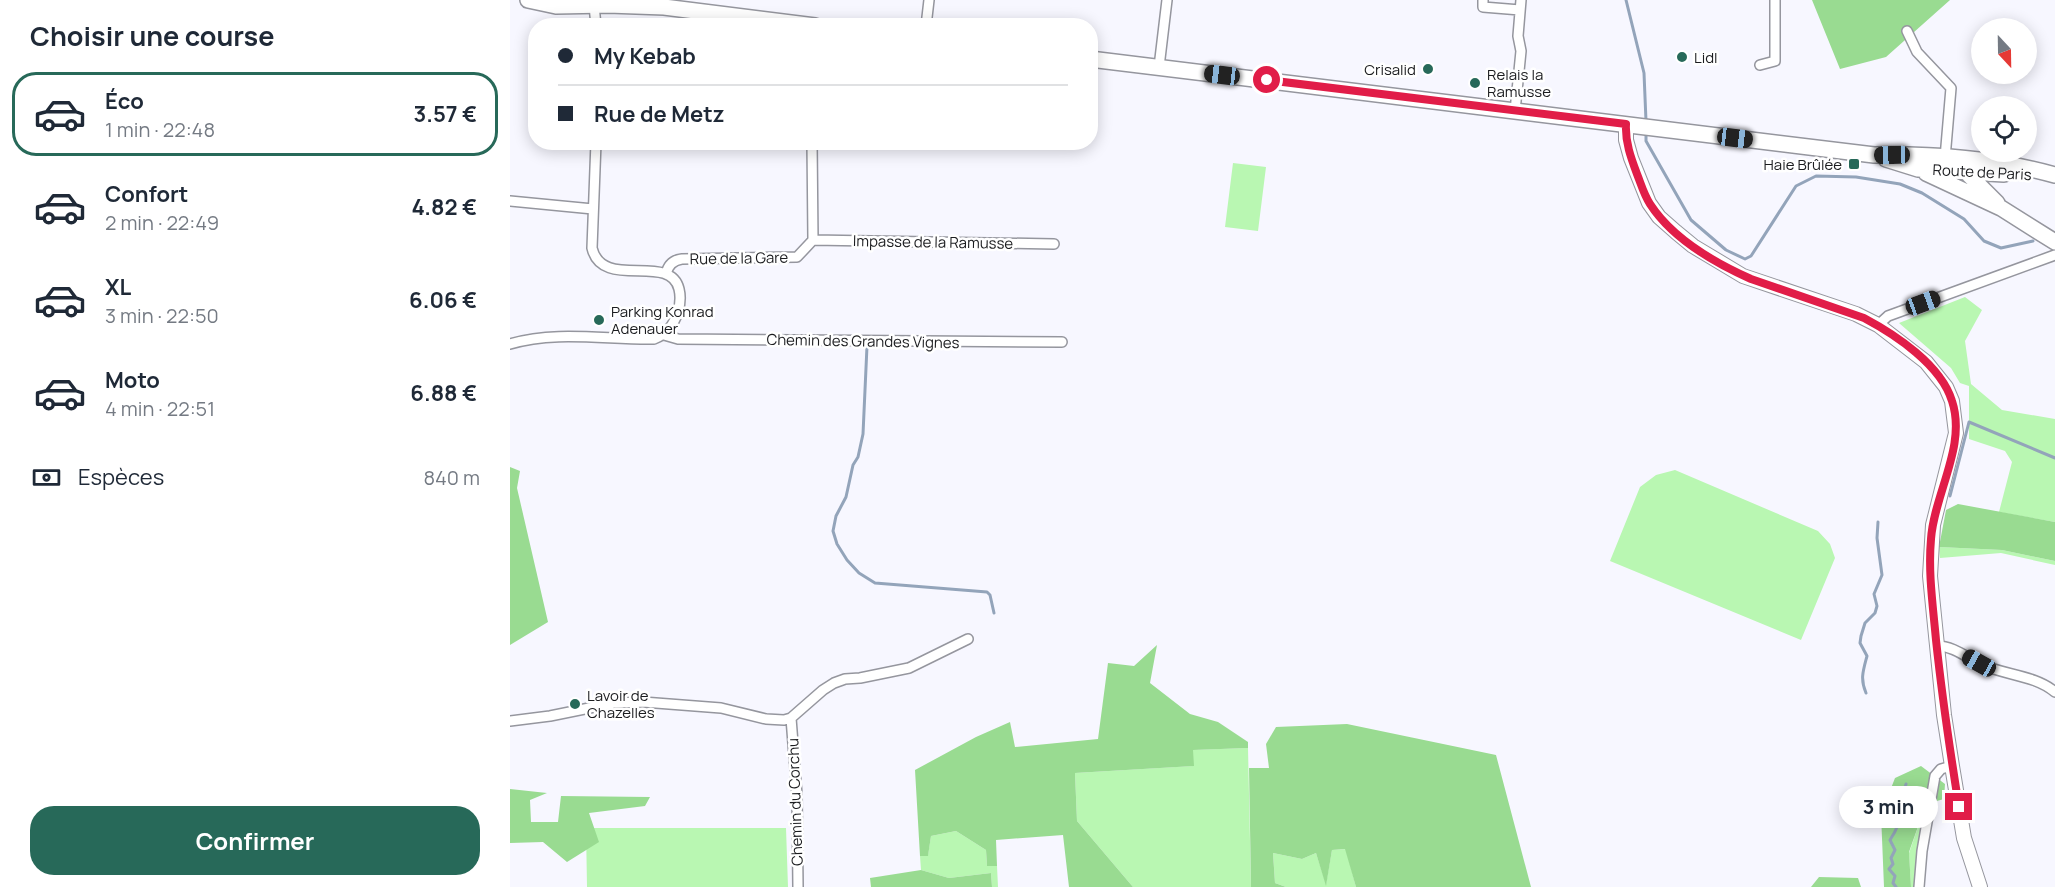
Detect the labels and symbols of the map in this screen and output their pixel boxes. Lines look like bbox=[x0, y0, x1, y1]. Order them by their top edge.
north arrow bbox=[1971, 18, 2037, 84]
place label: Lidl bbox=[1694, 47, 1718, 68]
marker: Lidl bbox=[1675, 50, 1689, 64]
place label: Crisalid bbox=[1364, 59, 1416, 80]
marker: Crisalid bbox=[1421, 62, 1435, 76]
car bbox=[1203, 64, 1241, 86]
place label: Relais la Ramusse bbox=[1487, 64, 1551, 102]
route start bbox=[1253, 66, 1280, 93]
marker: Relais la Ramusse bbox=[1468, 76, 1482, 90]
car bbox=[1716, 127, 1754, 149]
car bbox=[1874, 146, 1910, 164]
place label: Haie Brûlée bbox=[1764, 154, 1842, 175]
marker: Haie Brûlée bbox=[1847, 157, 1861, 171]
street label: Route de Paris bbox=[1932, 159, 2032, 185]
street label: Impasse de la Ramusse bbox=[853, 230, 1014, 254]
street label: Rue de la Gare bbox=[690, 247, 789, 269]
car bbox=[1903, 288, 1943, 318]
place label: Parking Konrad Adenauer bbox=[611, 301, 714, 339]
marker: Parking Konrad Adenauer bbox=[592, 313, 606, 327]
street label: Chemin des Grandes Vignes bbox=[766, 329, 960, 353]
car bbox=[1959, 646, 1999, 680]
place label: Lavoir de Chazelles bbox=[587, 685, 655, 723]
marker: Lavoir de Chazelles bbox=[568, 697, 582, 711]
street label: Chemin du Corchu bbox=[782, 738, 808, 866]
callout: 3 min bbox=[1839, 786, 1938, 828]
route end bbox=[1945, 793, 1972, 820]

